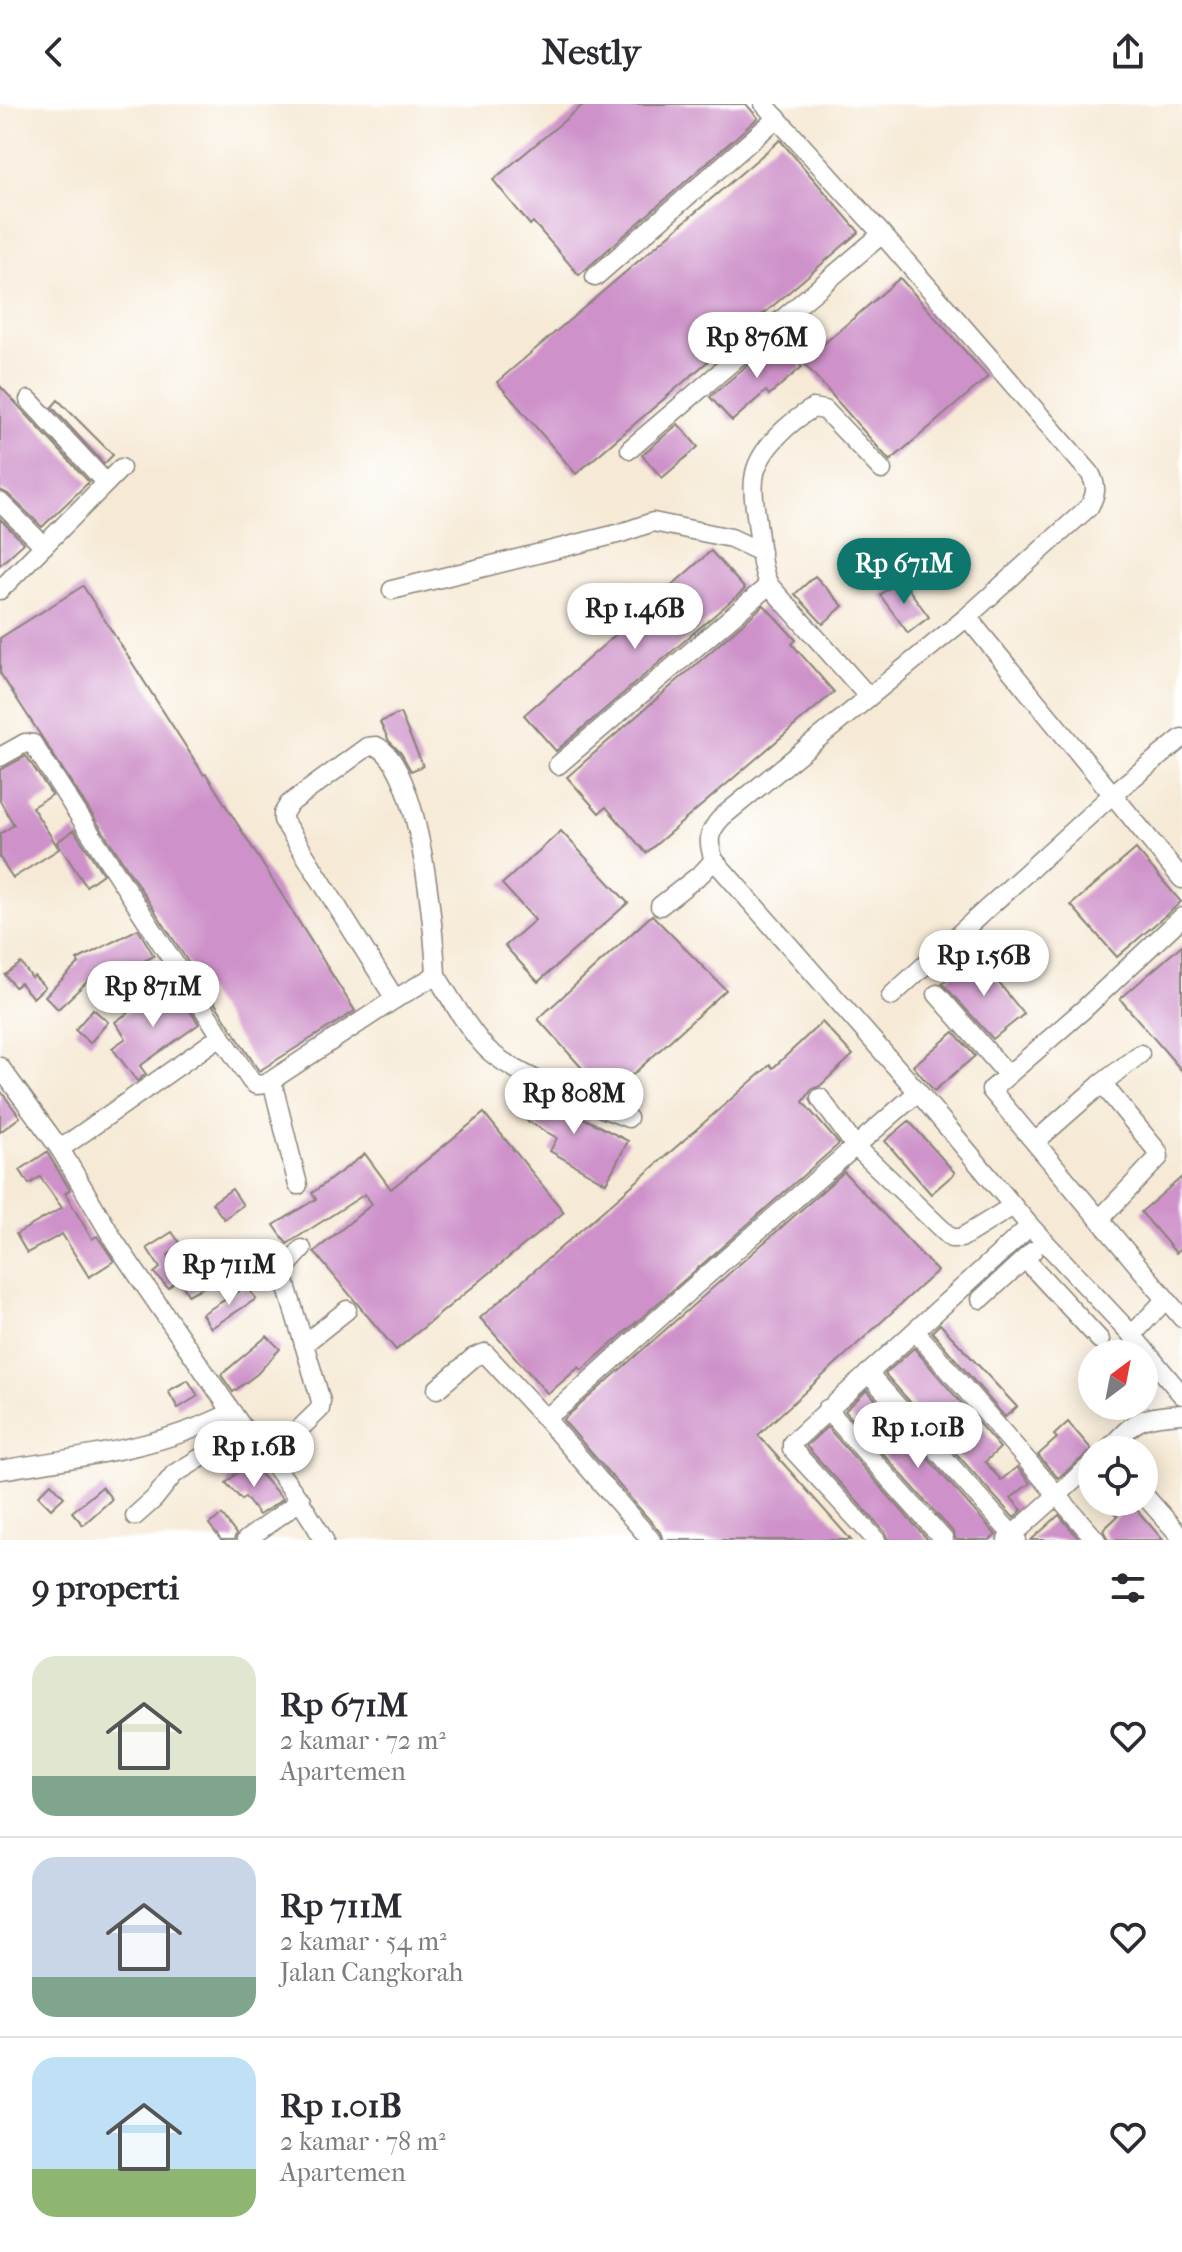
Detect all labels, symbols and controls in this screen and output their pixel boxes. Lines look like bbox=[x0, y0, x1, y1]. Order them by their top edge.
icon: back bbox=[32, 30, 76, 74]
icon: share bbox=[1106, 30, 1150, 74]
text: Nestly bbox=[542, 31, 641, 73]
pin: Rp 876M bbox=[683, 312, 831, 380]
text: Rp 876M bbox=[706, 322, 808, 353]
pin: Rp 671M bbox=[830, 538, 978, 606]
text: Rp 671M bbox=[855, 548, 953, 579]
pin: Rp 1.46B bbox=[552, 583, 718, 651]
text: Rp 1.46B bbox=[585, 593, 685, 624]
pin: Rp 1.56B bbox=[901, 930, 1067, 998]
text: Rp 1.56B bbox=[937, 940, 1031, 971]
pin: Rp 871M bbox=[79, 961, 227, 1029]
text: Rp 871M bbox=[104, 971, 202, 1002]
pin: Rp 808M bbox=[500, 1068, 648, 1136]
text: Rp 808M bbox=[523, 1078, 625, 1109]
pin: Rp 711M bbox=[155, 1239, 303, 1307]
text: Rp 711M bbox=[182, 1249, 276, 1280]
north arrow bbox=[1078, 1340, 1158, 1420]
map controls bbox=[1078, 1340, 1158, 1516]
pin: Rp 1.01B bbox=[835, 1402, 1001, 1470]
text: Rp 1.01B bbox=[871, 1412, 965, 1443]
pin: Rp 1.6B bbox=[180, 1421, 328, 1489]
text: Rp 1.6B bbox=[212, 1431, 296, 1462]
button: locate bbox=[1078, 1436, 1158, 1516]
icon: filters bbox=[1106, 1566, 1150, 1610]
text: 9 properti bbox=[32, 1568, 179, 1608]
text: Rp 671M bbox=[280, 1685, 408, 1725]
icon: home bbox=[96, 1688, 192, 1784]
icon: heart bbox=[1106, 1714, 1150, 1758]
text: 2 kamar · 72 m² bbox=[280, 1725, 446, 1756]
text: Apartemen bbox=[280, 1756, 406, 1787]
text: Rp 711M bbox=[280, 1886, 402, 1926]
icon: home bbox=[96, 1889, 192, 1985]
icon: heart bbox=[1106, 1915, 1150, 1959]
text: 2 kamar · 54 m² bbox=[280, 1926, 447, 1957]
text: Jalan Cangkorah bbox=[280, 1957, 463, 1988]
text: Rp 1.01B bbox=[280, 2086, 402, 2126]
icon: home bbox=[96, 2089, 192, 2185]
icon: heart bbox=[1106, 2115, 1150, 2159]
text: 2 kamar · 78 m² bbox=[280, 2126, 446, 2157]
text: Apartemen bbox=[280, 2157, 406, 2188]

